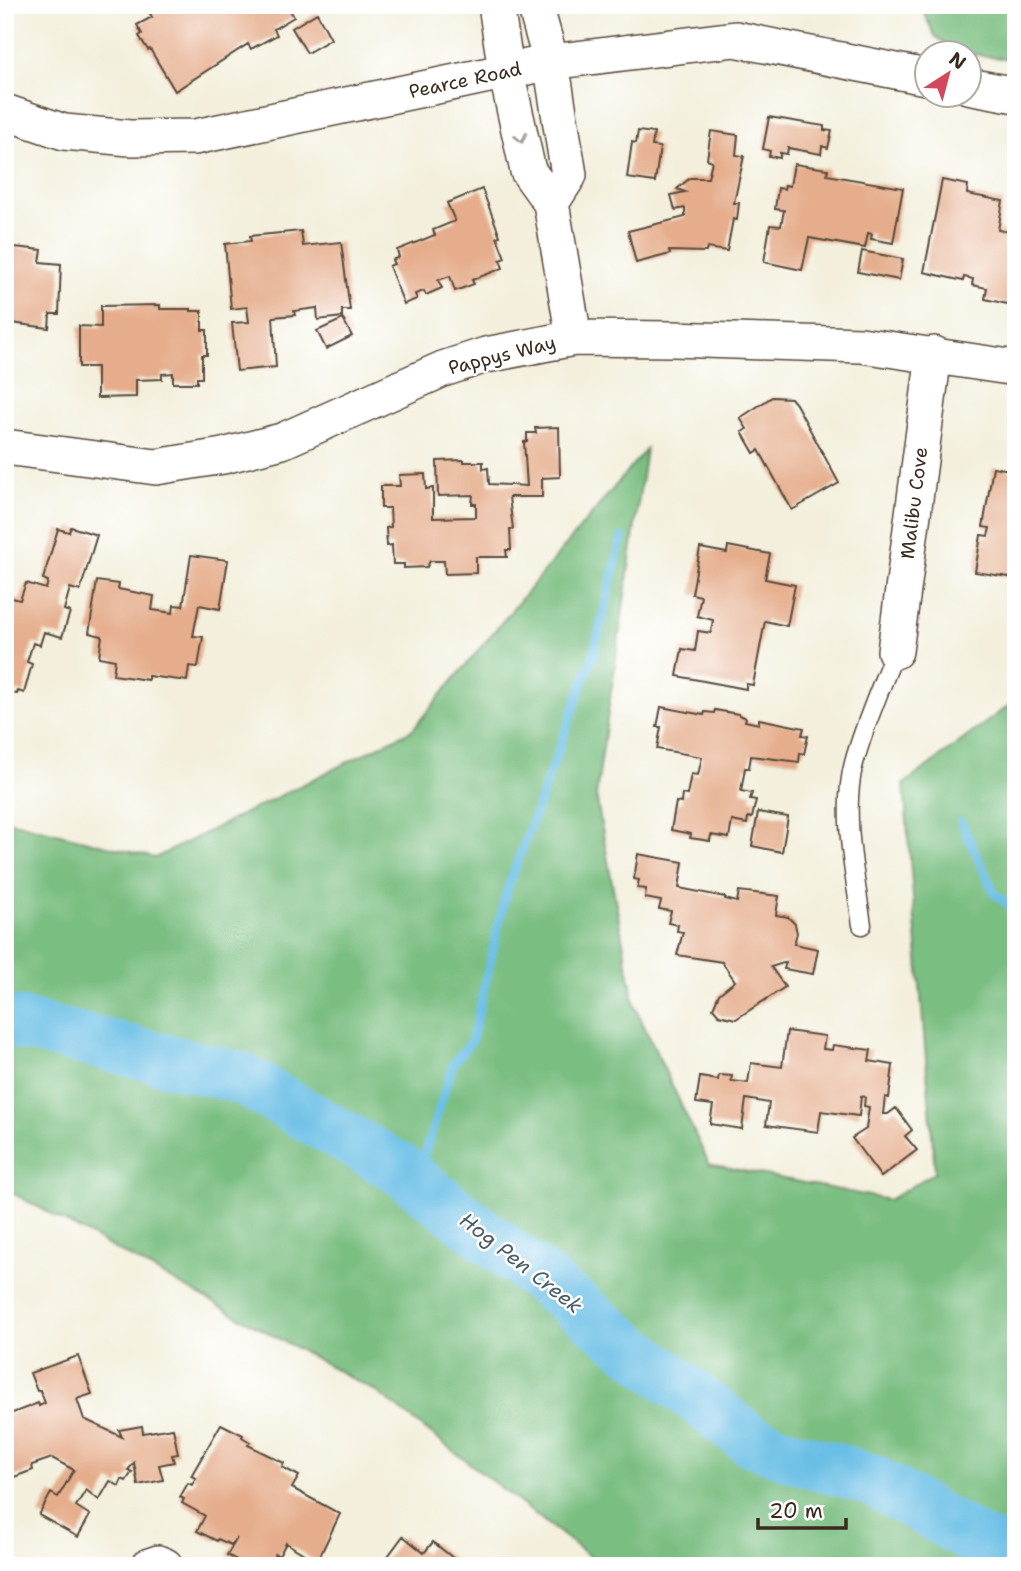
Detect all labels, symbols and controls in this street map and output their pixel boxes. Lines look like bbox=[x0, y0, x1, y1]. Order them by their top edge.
north arrow bbox=[912, 38, 982, 108]
text: N bbox=[944, 46, 971, 75]
street label: Pearce Road bbox=[406, 56, 524, 104]
one-way arrow bbox=[512, 132, 527, 144]
street label: Pappys Way bbox=[446, 330, 558, 380]
street label: Malibu Cove bbox=[895, 446, 933, 560]
water label: Hog Pen Creek bbox=[454, 1206, 588, 1320]
scale bar bbox=[758, 1487, 846, 1531]
text: 20 m bbox=[769, 1497, 823, 1525]

